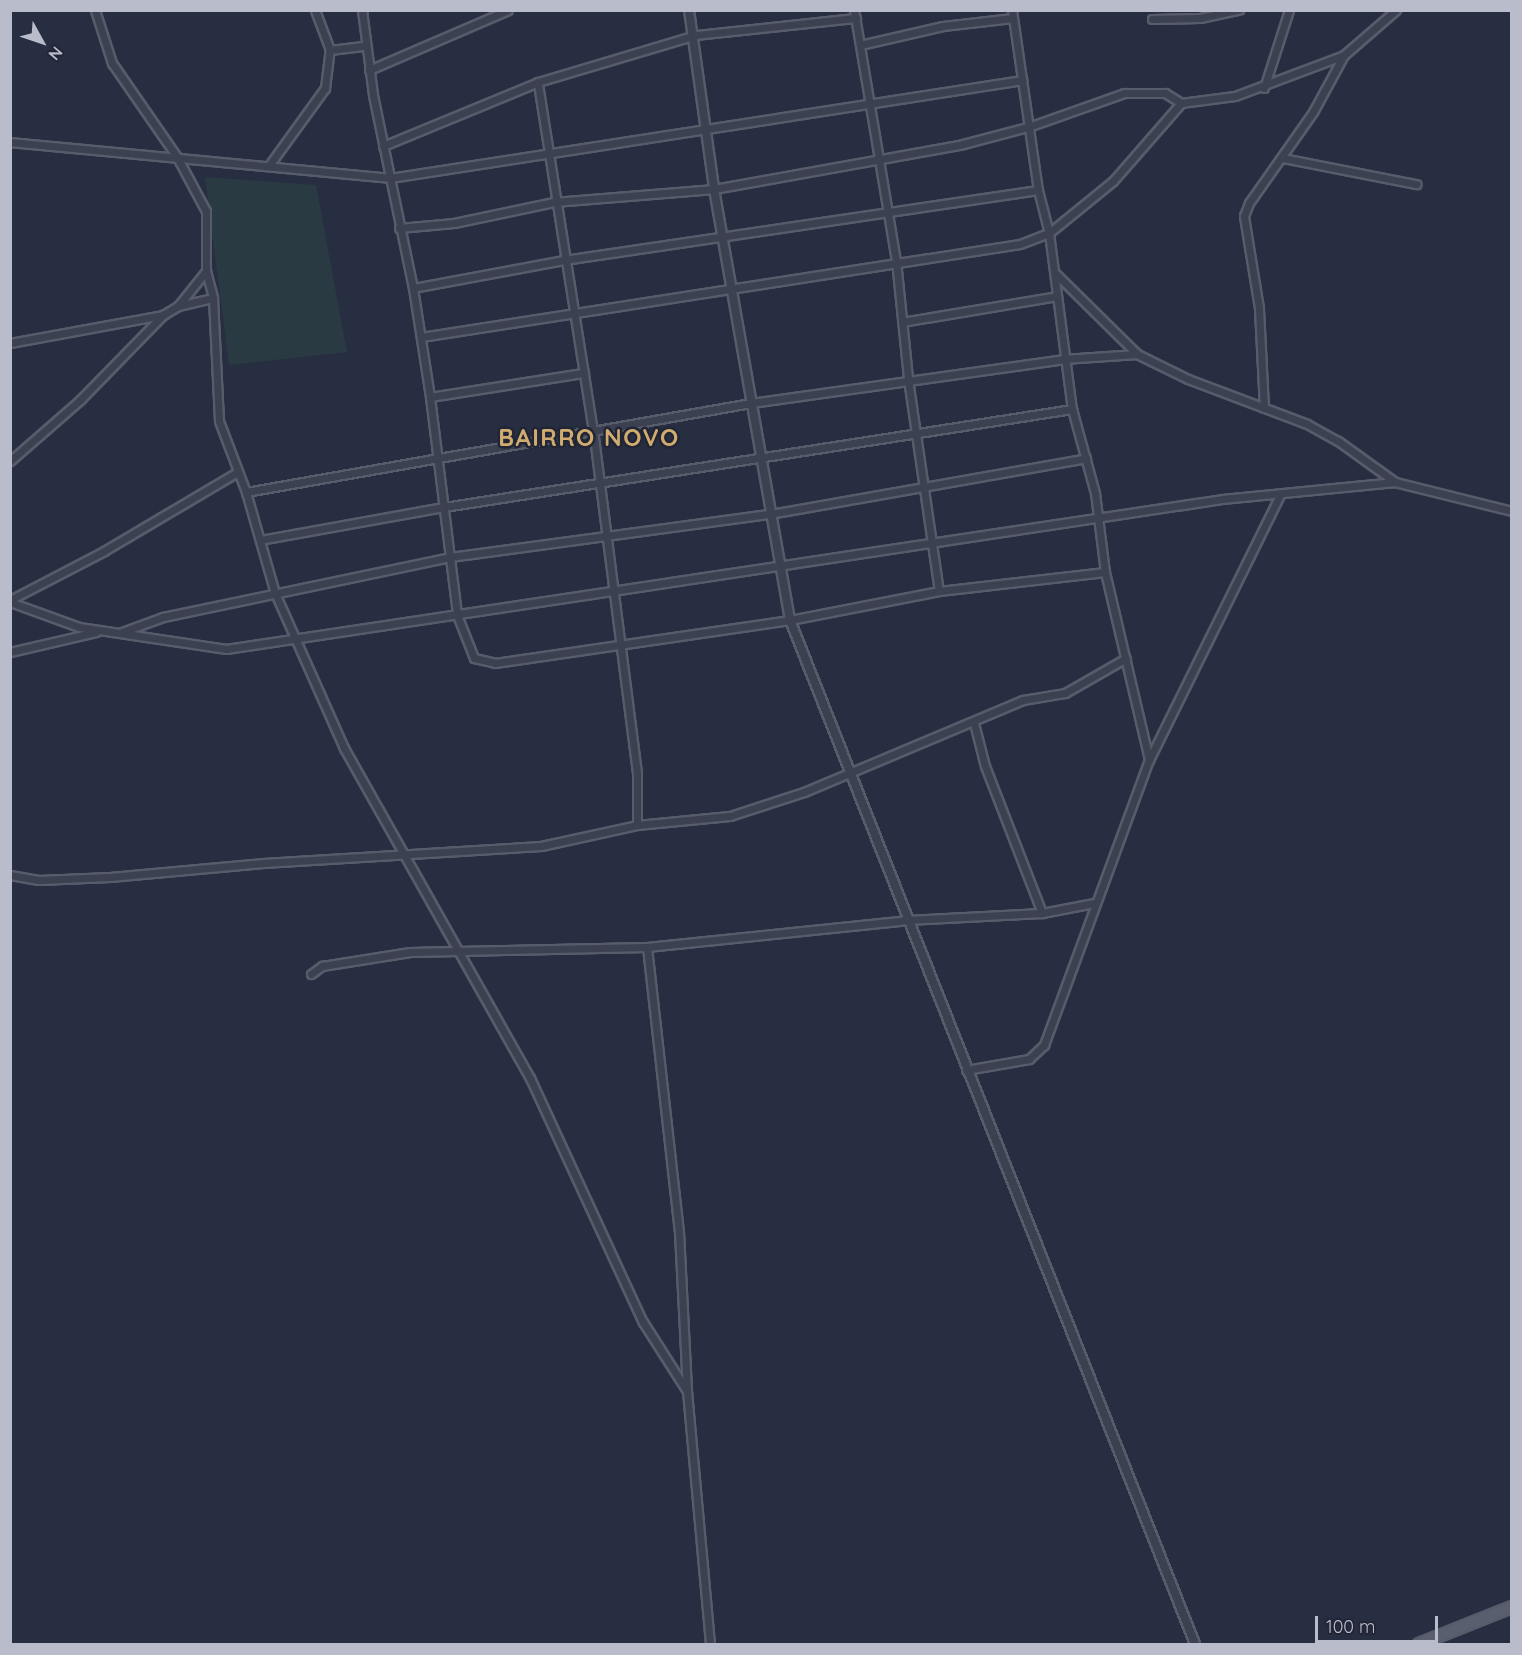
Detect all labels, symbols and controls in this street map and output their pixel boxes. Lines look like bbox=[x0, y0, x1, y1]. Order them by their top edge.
north arrow bbox=[12, 12, 72, 72]
text: N bbox=[44, 43, 67, 64]
district label: BAIRRO NOVO bbox=[498, 424, 680, 452]
scale bar bbox=[1318, 1604, 1441, 1642]
text: 100 m bbox=[1326, 1615, 1375, 1638]

